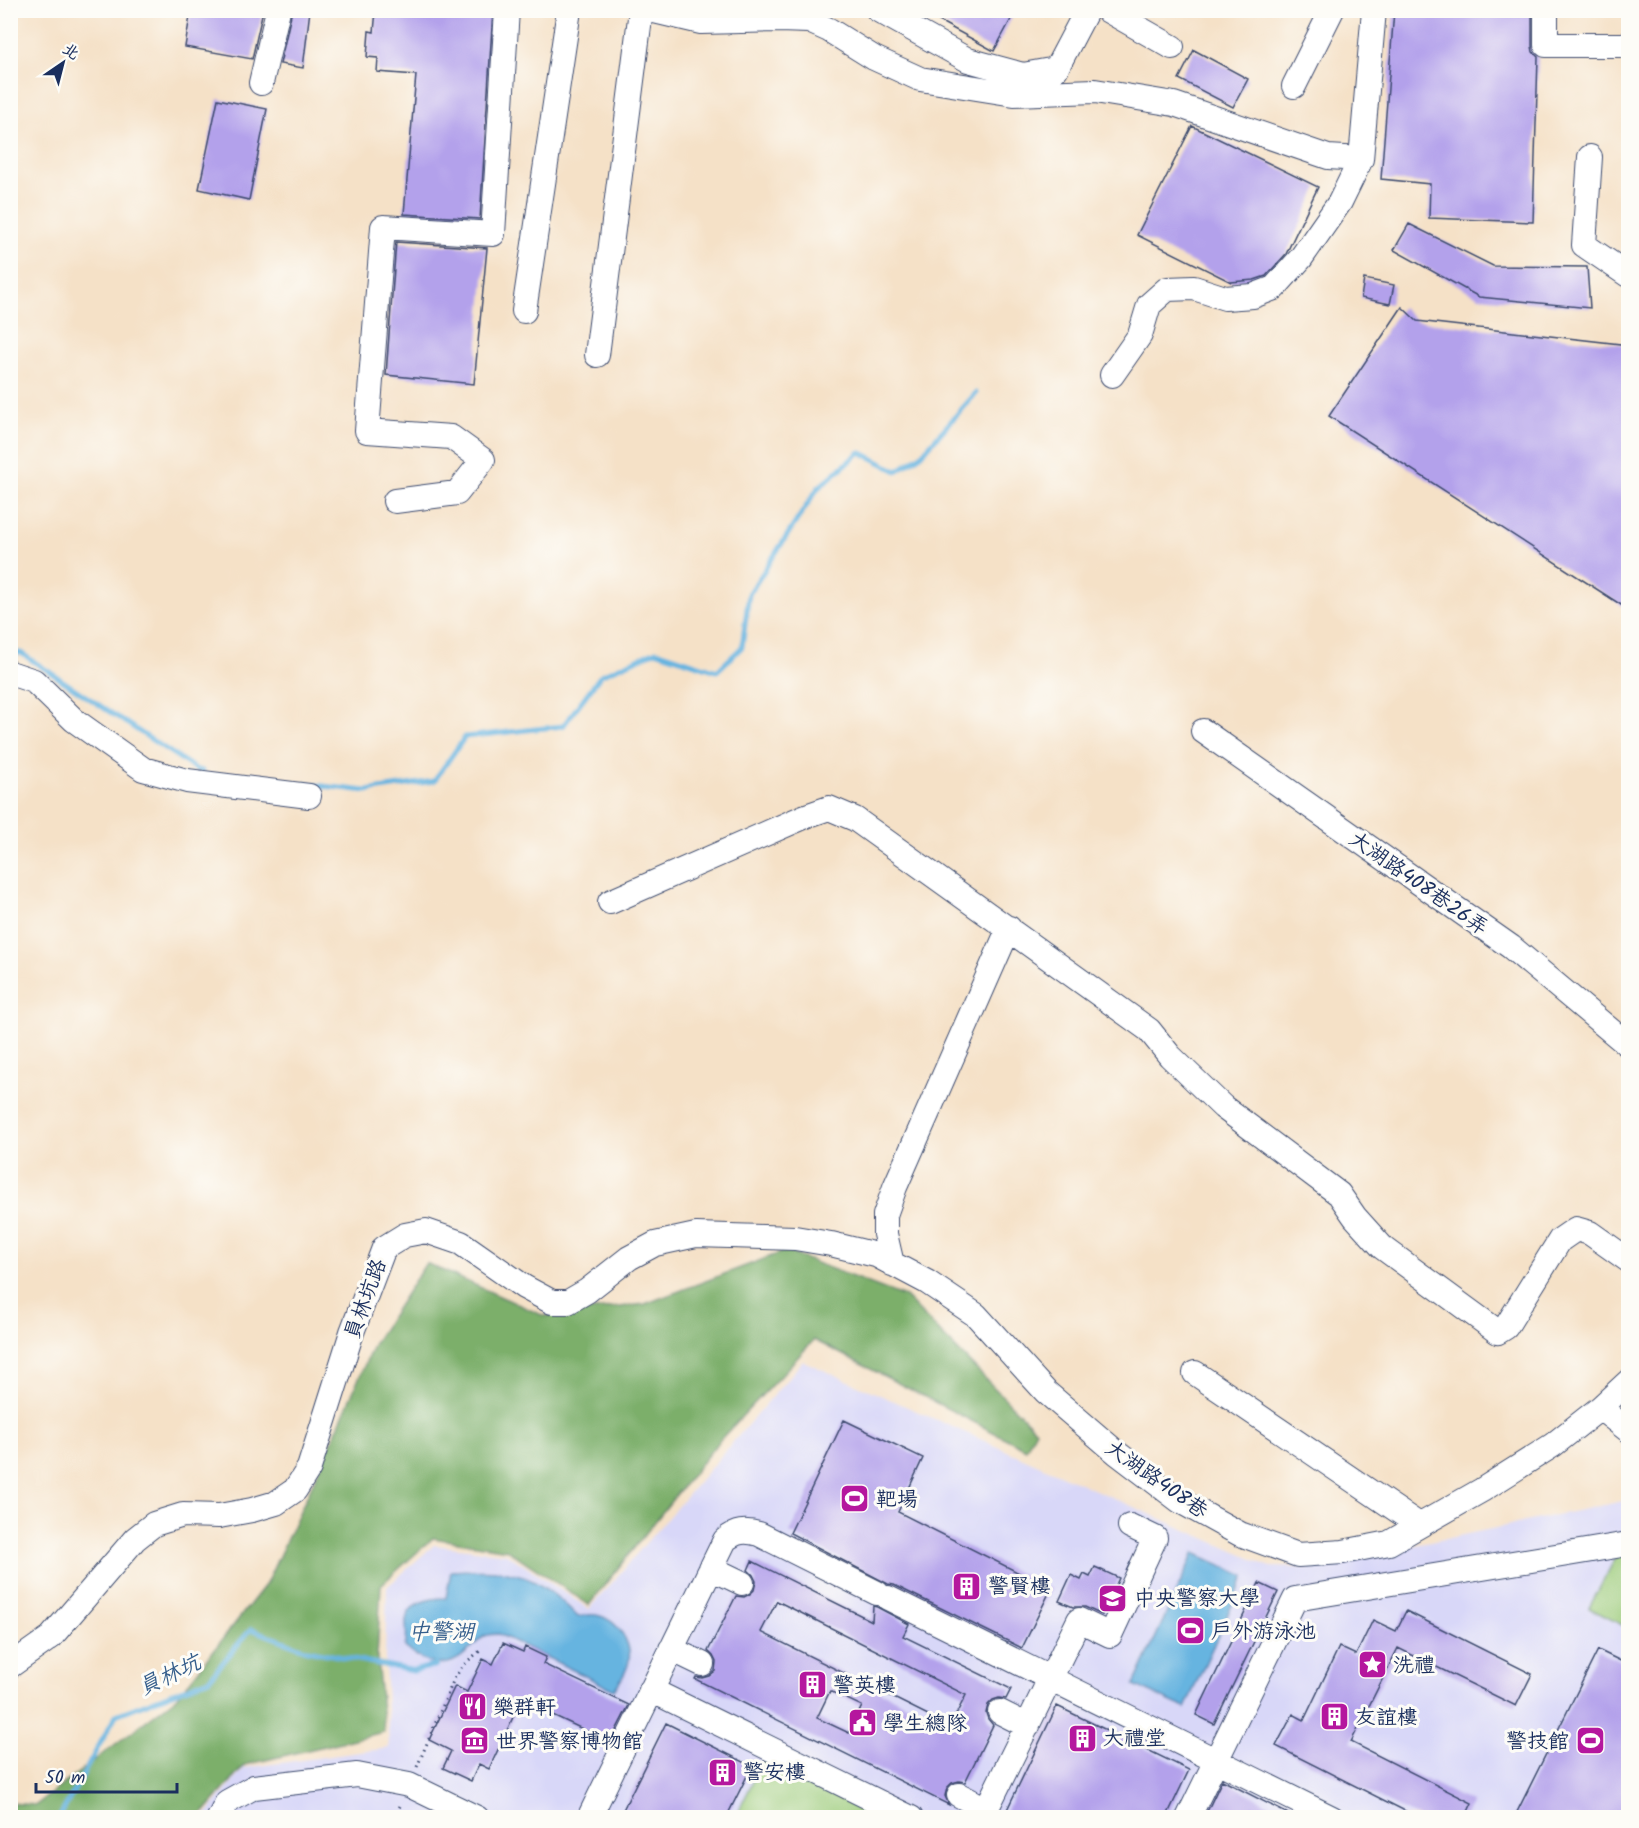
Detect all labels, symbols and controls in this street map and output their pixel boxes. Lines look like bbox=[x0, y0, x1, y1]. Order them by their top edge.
north arrow bbox=[33, 33, 93, 93]
text: 北 bbox=[57, 37, 84, 67]
street label: 大湖路408巷26弄 bbox=[1342, 824, 1495, 945]
street label: 員林坑路 bbox=[337, 1254, 396, 1345]
street label: 大湖路408巷 bbox=[1098, 1433, 1214, 1528]
sports icon: 靶場 bbox=[839, 1483, 871, 1515]
place label: 靶場 bbox=[876, 1484, 918, 1517]
building icon: 警賢樓 bbox=[951, 1570, 983, 1602]
place label: 警賢樓 bbox=[988, 1571, 1051, 1604]
school or university icon: 中央警察大學 bbox=[1097, 1582, 1129, 1614]
place label: 中央警察大學 bbox=[1134, 1583, 1260, 1616]
sports icon: 戶外游泳池 bbox=[1174, 1615, 1206, 1647]
water label: 中警湖 bbox=[408, 1616, 476, 1651]
place label: 戶外游泳池 bbox=[1211, 1616, 1316, 1649]
water label: 員林坑 bbox=[133, 1646, 209, 1706]
place icon: 洗禮 bbox=[1356, 1649, 1388, 1681]
place label: 洗禮 bbox=[1393, 1650, 1435, 1683]
building icon: 警英樓 bbox=[796, 1669, 828, 1701]
place label: 警英樓 bbox=[833, 1670, 896, 1703]
restaurant icon: 樂群軒 bbox=[456, 1691, 488, 1723]
place label: 樂群軒 bbox=[493, 1692, 556, 1725]
building icon: 友誼樓 bbox=[1318, 1701, 1350, 1733]
place label: 友誼樓 bbox=[1355, 1702, 1418, 1735]
public building icon: 學生總隊 bbox=[846, 1707, 878, 1739]
place label: 學生總隊 bbox=[883, 1708, 967, 1741]
building icon: 大禮堂 bbox=[1066, 1722, 1098, 1754]
place label: 大禮堂 bbox=[1103, 1723, 1166, 1756]
museum icon: 世界警察博物館 bbox=[459, 1725, 491, 1757]
sports icon: 警技館 bbox=[1574, 1725, 1606, 1757]
place label: 世界警察博物館 bbox=[496, 1726, 643, 1759]
place label: 警技館 bbox=[1506, 1726, 1569, 1759]
scale bar bbox=[36, 1756, 177, 1794]
building icon: 警安樓 bbox=[706, 1756, 738, 1788]
place label: 警安樓 bbox=[743, 1757, 806, 1790]
text: 50 m bbox=[45, 1764, 85, 1793]

